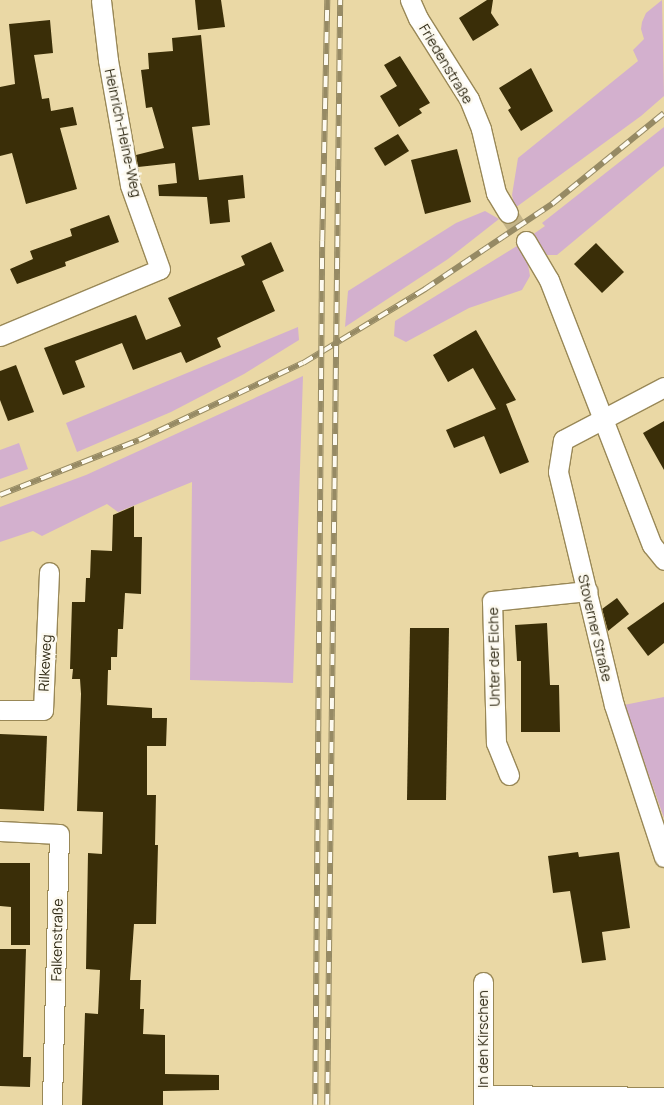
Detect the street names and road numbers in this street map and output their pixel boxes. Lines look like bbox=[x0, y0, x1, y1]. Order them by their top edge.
street label: Friedenstraße bbox=[416, 21, 476, 107]
street label: Heinrich-Heine-Weg bbox=[101, 67, 145, 199]
street label: Stoverner Straße bbox=[574, 573, 616, 683]
street label: Unter der Eiche bbox=[485, 607, 503, 707]
street label: Rilkeweg bbox=[35, 634, 55, 692]
street label: Falkenstraße bbox=[48, 898, 66, 982]
street label: In den Kirschen bbox=[475, 990, 491, 1088]

